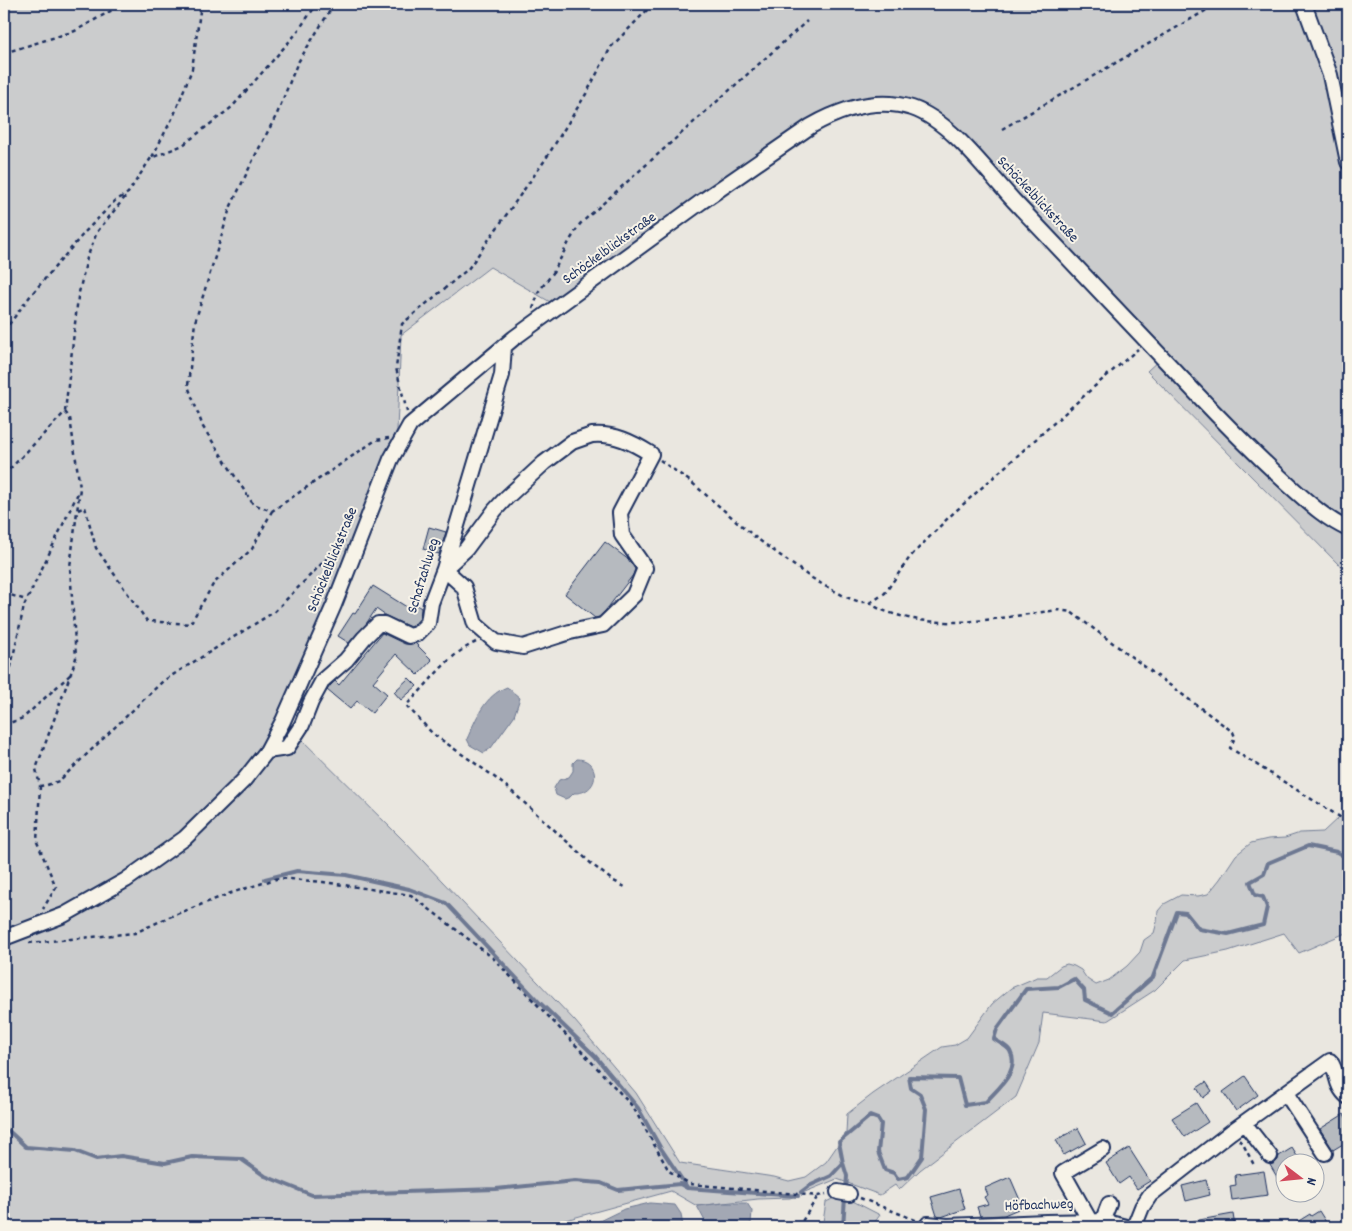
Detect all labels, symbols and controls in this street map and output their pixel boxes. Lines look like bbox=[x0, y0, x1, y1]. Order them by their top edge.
street label: Schöckelblickstraße bbox=[991, 152, 1083, 249]
street label: Schöckelblickstraße bbox=[558, 207, 662, 291]
street label: Schöckelblickstraße bbox=[302, 504, 364, 616]
street label: Schafzahlweg bbox=[402, 536, 446, 616]
north arrow bbox=[1274, 1154, 1324, 1204]
text: N bbox=[1300, 1175, 1321, 1187]
street label: Höfbachweg bbox=[1004, 1194, 1074, 1218]

